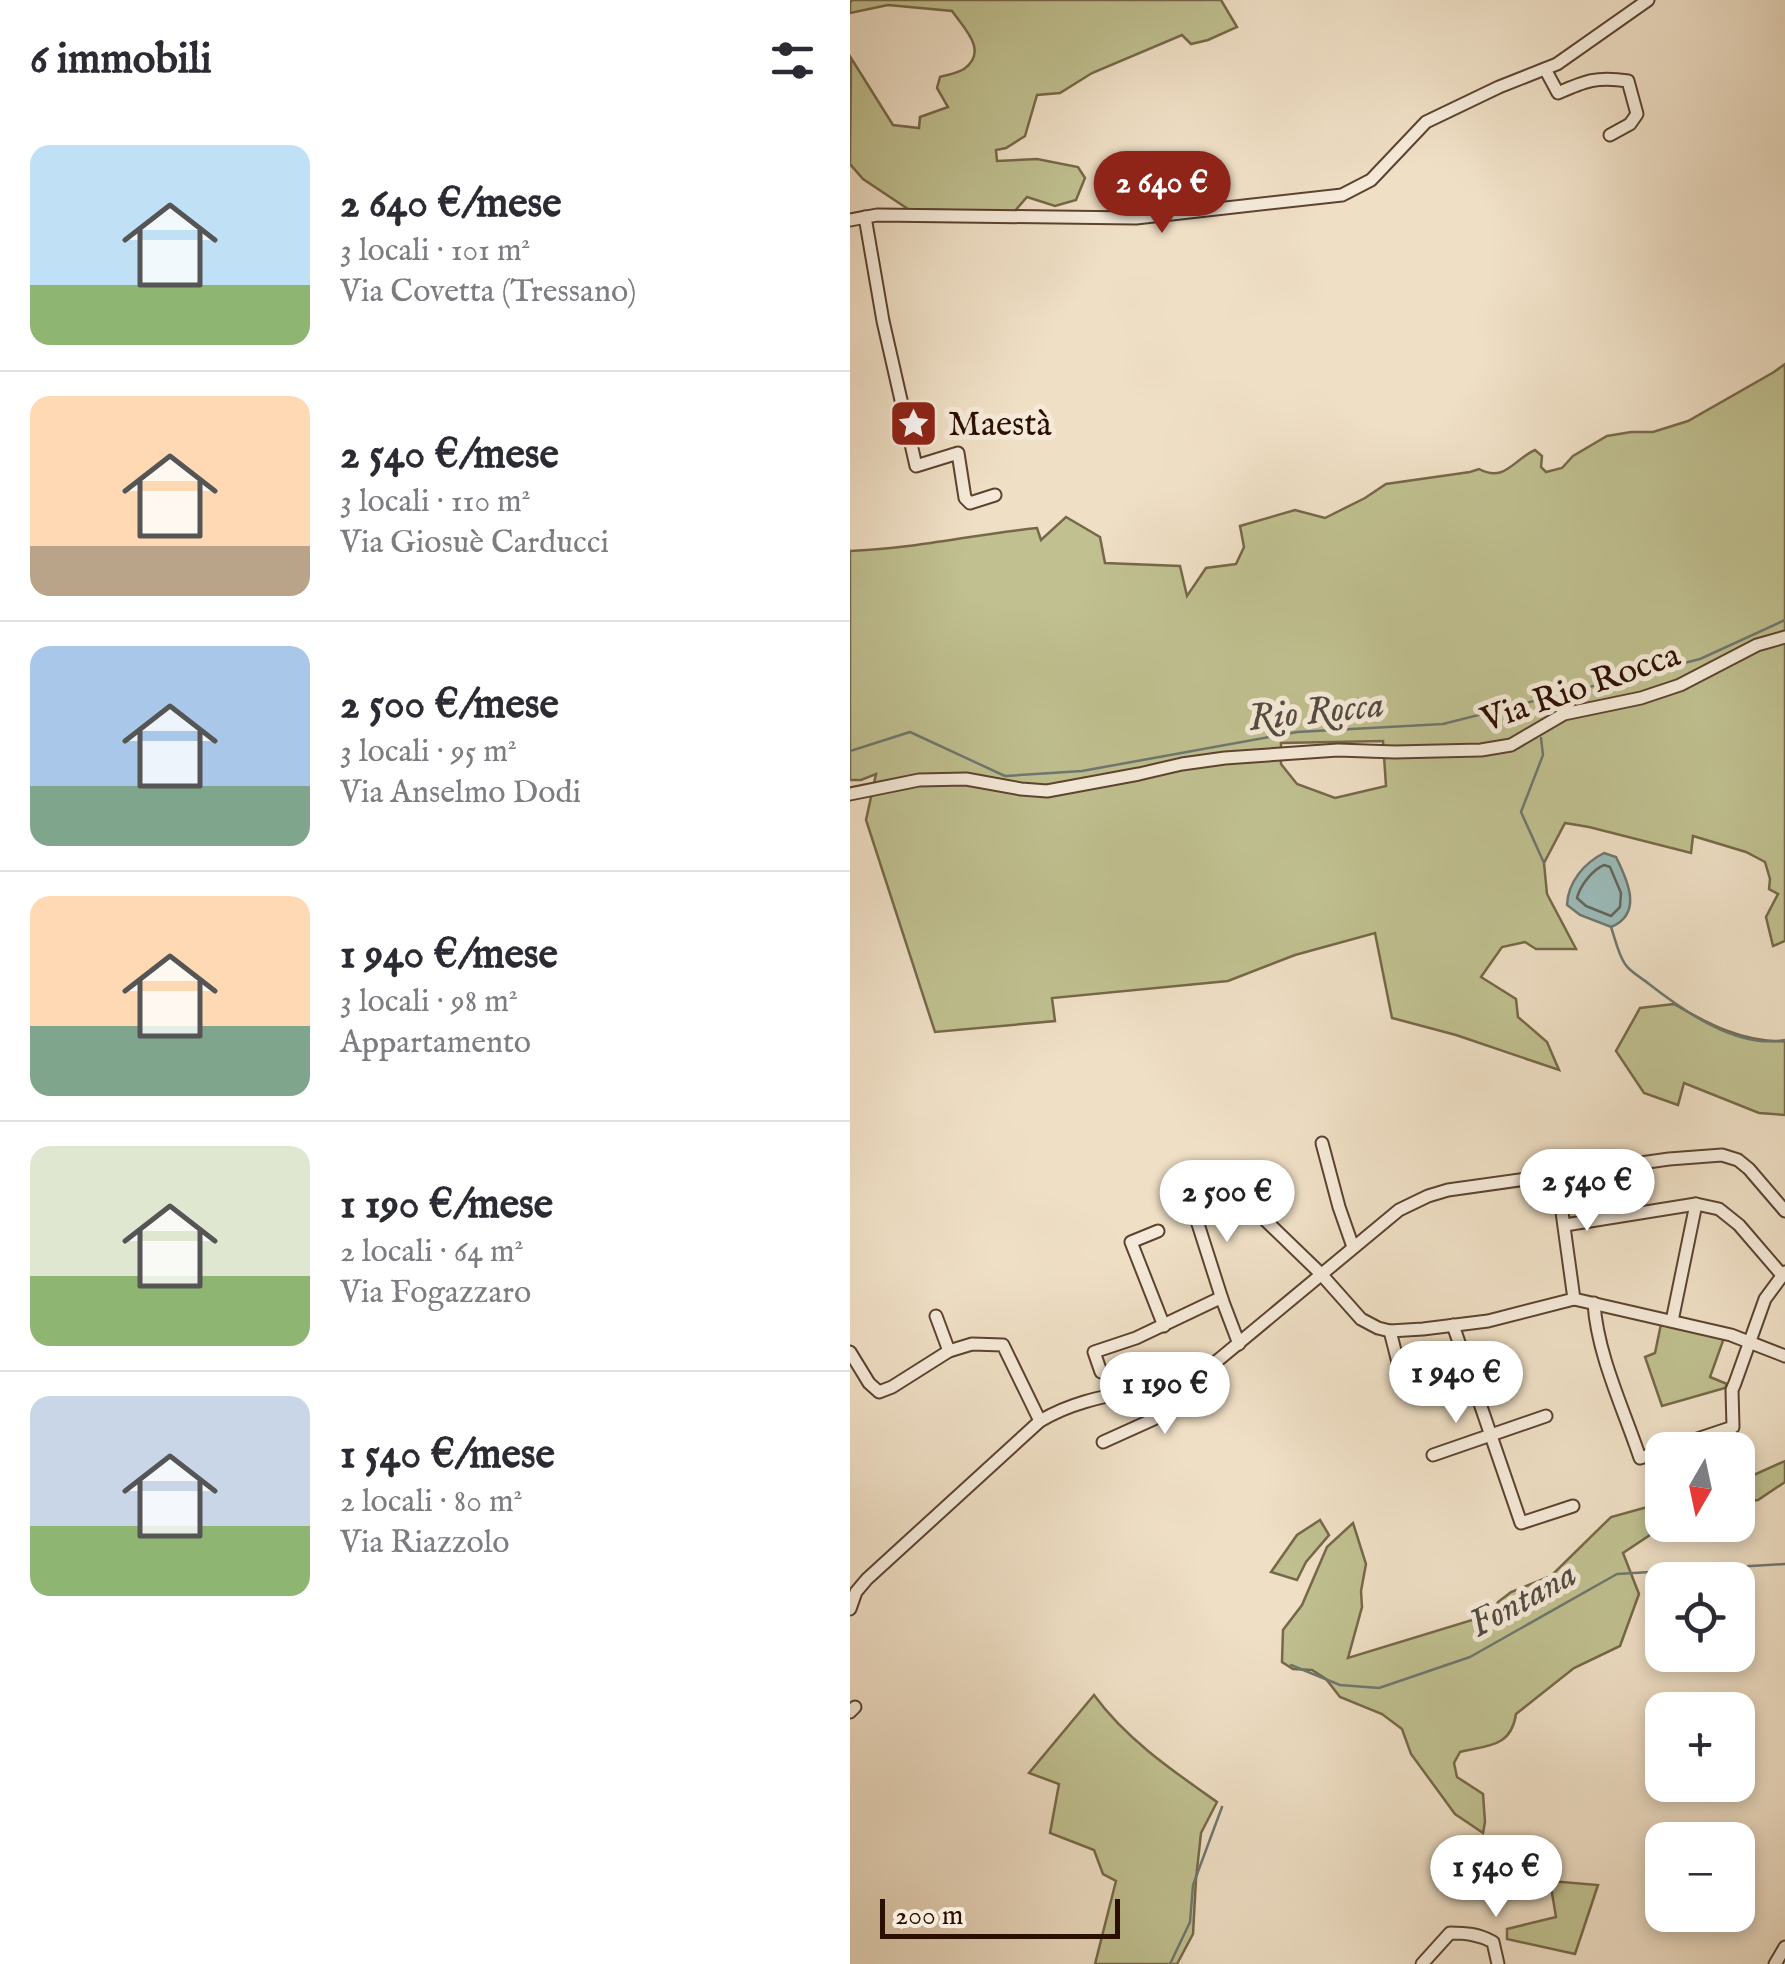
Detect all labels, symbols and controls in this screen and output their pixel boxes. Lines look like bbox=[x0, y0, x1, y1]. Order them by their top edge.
icon: filters bbox=[765, 33, 820, 88]
text: 6 immobili bbox=[30, 34, 212, 87]
pin: 2 640 € bbox=[1070, 151, 1254, 236]
text: 2 640 € bbox=[1116, 163, 1208, 204]
text: 2 640 €/mese bbox=[340, 178, 562, 231]
icon: home bbox=[110, 185, 230, 305]
text: 3 locali · 101 m² bbox=[340, 231, 531, 272]
text: Via Covetta (Tressano) bbox=[340, 272, 636, 313]
place icon: Maestà bbox=[887, 397, 939, 449]
place label: Maestà bbox=[948, 403, 1052, 448]
text: 2 540 €/mese bbox=[340, 429, 559, 482]
icon: home bbox=[110, 436, 230, 556]
text: 3 locali · 110 m² bbox=[340, 482, 531, 523]
text: Via Giosuè Carducci bbox=[340, 523, 609, 564]
street label: Via Rio Rocca bbox=[1474, 633, 1687, 744]
text: 2 500 €/mese bbox=[340, 679, 559, 732]
water label: Rio Rocca bbox=[1246, 682, 1386, 744]
icon: home bbox=[110, 686, 230, 806]
text: 3 locali · 95 m² bbox=[340, 732, 517, 773]
text: Via Anselmo Dodi bbox=[340, 773, 581, 814]
text: 1 940 €/mese bbox=[340, 929, 558, 982]
icon: home bbox=[110, 936, 230, 1056]
text: 3 locali · 98 m² bbox=[340, 982, 518, 1023]
text: Appartamento bbox=[340, 1023, 531, 1064]
pin: 2 540 € bbox=[1495, 1149, 1679, 1234]
pin: 2 500 € bbox=[1135, 1160, 1319, 1245]
text: 2 540 € bbox=[1542, 1161, 1632, 1202]
text: 2 500 € bbox=[1182, 1172, 1272, 1213]
text: 1 190 €/mese bbox=[340, 1179, 553, 1232]
icon: home bbox=[110, 1186, 230, 1306]
text: 2 locali · 64 m² bbox=[340, 1232, 524, 1273]
text: Via Fogazzaro bbox=[340, 1273, 531, 1314]
pin: 1 940 € bbox=[1364, 1341, 1548, 1426]
pin: 1 190 € bbox=[1073, 1352, 1257, 1437]
text: 1 940 € bbox=[1411, 1353, 1501, 1394]
text: 1 190 € bbox=[1122, 1364, 1208, 1405]
text: 1 540 €/mese bbox=[340, 1429, 555, 1482]
north arrow bbox=[1645, 1432, 1755, 1542]
map controls bbox=[1645, 1432, 1755, 1932]
icon: home bbox=[110, 1436, 230, 1556]
text: 2 locali · 80 m² bbox=[340, 1482, 523, 1523]
text: Via Riazzolo bbox=[340, 1523, 509, 1564]
water label: Fontana bbox=[1461, 1552, 1586, 1650]
button: locate bbox=[1645, 1562, 1755, 1672]
button: + bbox=[1645, 1692, 1755, 1802]
button: − bbox=[1645, 1822, 1755, 1932]
pin: 1 540 € bbox=[1404, 1835, 1588, 1920]
text: 1 540 € bbox=[1452, 1847, 1540, 1888]
scale bar bbox=[880, 1894, 1120, 1938]
text: 200 m bbox=[895, 1899, 963, 1934]

